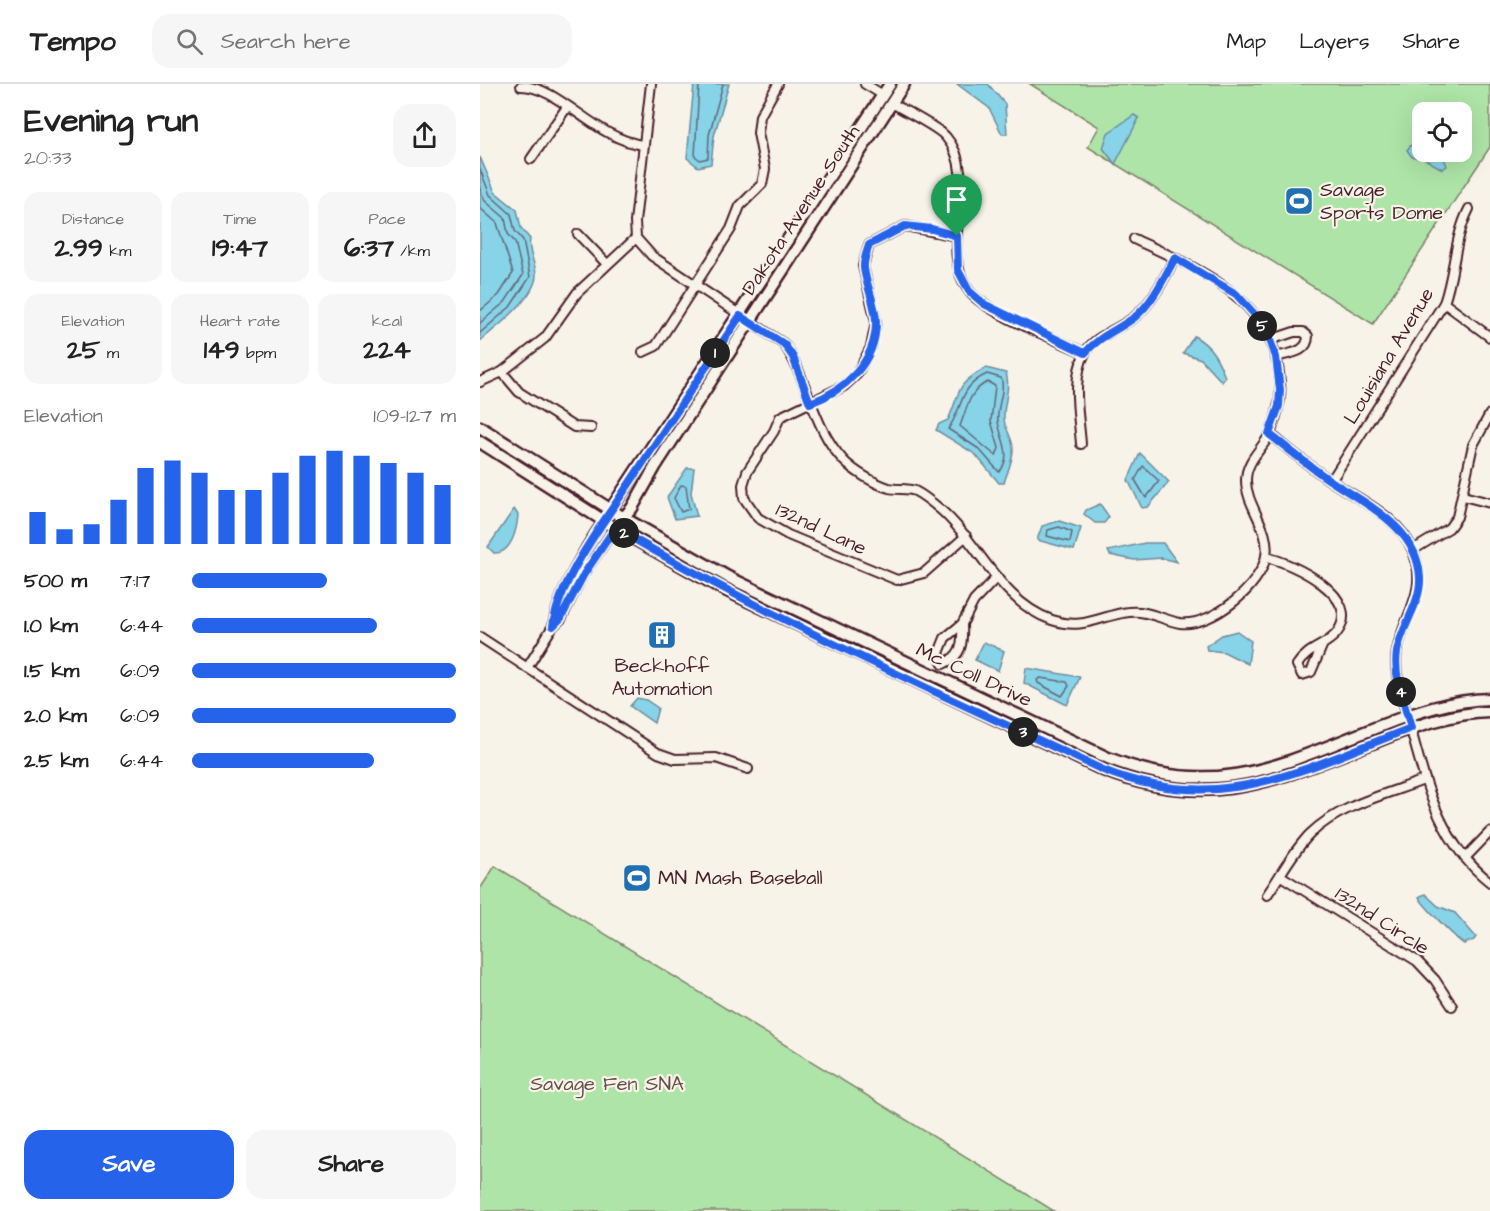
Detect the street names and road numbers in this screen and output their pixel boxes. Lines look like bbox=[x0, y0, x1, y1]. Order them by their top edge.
street label: Dakota Avenue South bbox=[735, 119, 867, 301]
street label: Louisiana Avenue bbox=[1337, 282, 1441, 430]
street label: 132nd Lane bbox=[771, 496, 871, 562]
street label: Mc Coll Drive bbox=[911, 636, 1037, 714]
street label: 132nd Circle bbox=[1329, 880, 1435, 962]

